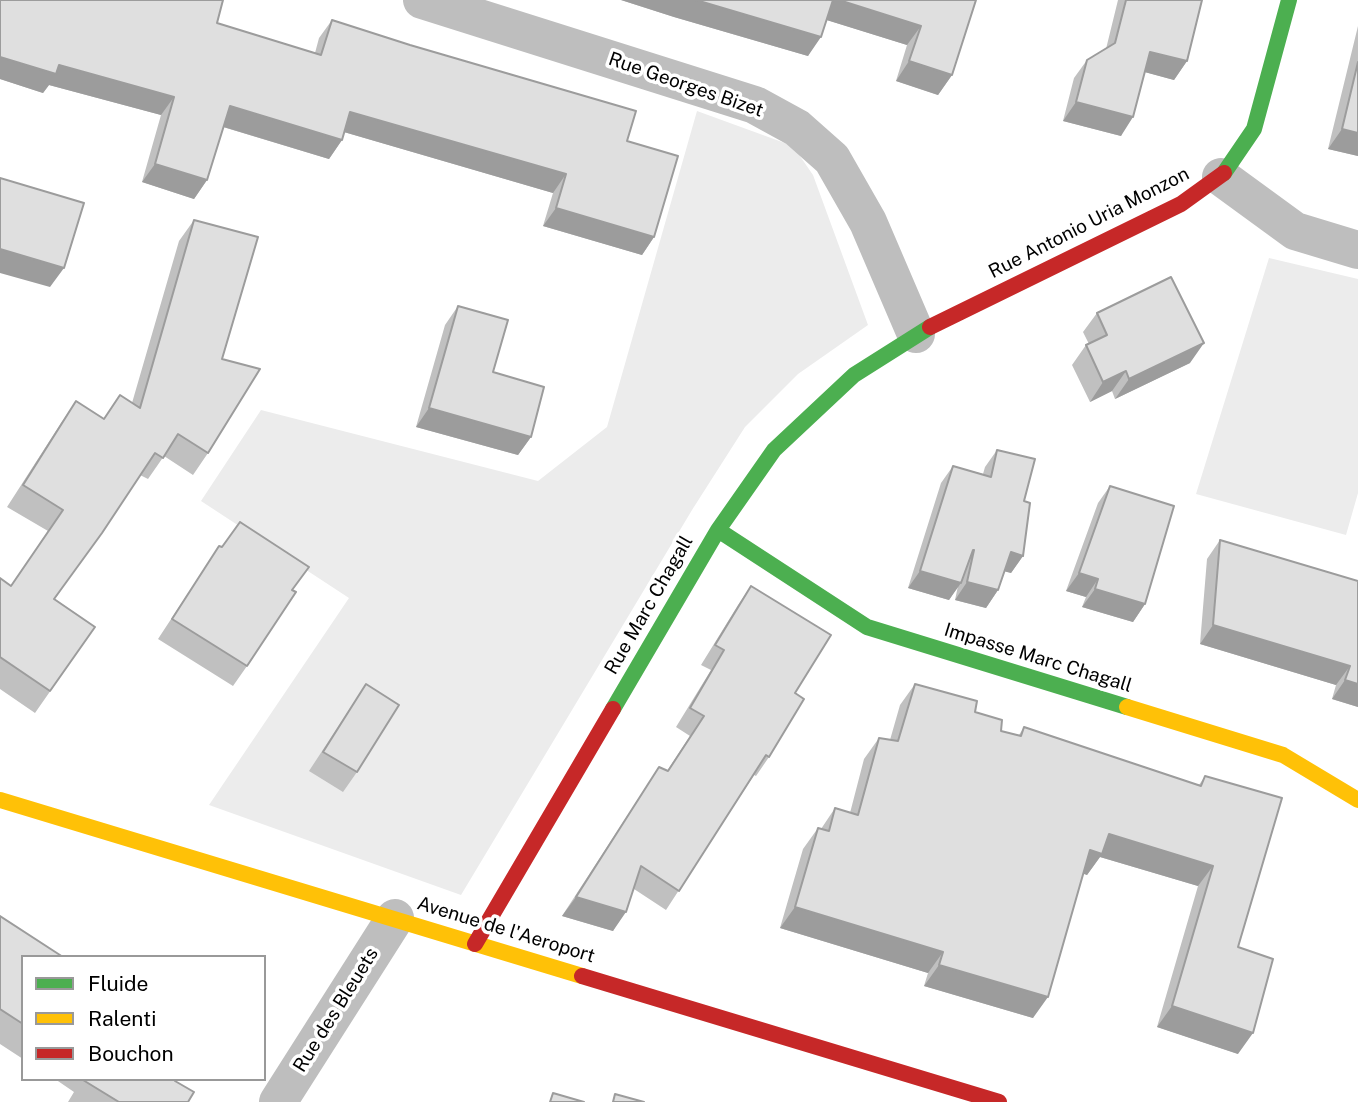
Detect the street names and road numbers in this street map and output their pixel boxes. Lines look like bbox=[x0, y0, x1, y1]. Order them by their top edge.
street label: Rue Georges Bizet bbox=[606, 48, 766, 122]
street label: Rue Antonio Uria Monzon bbox=[985, 163, 1193, 283]
street label: Rue Marc Chagall bbox=[600, 532, 698, 678]
street label: Impasse Marc Chagall bbox=[941, 619, 1135, 697]
street label: Avenue de l'Aeroport bbox=[414, 892, 598, 968]
street label: Rue des Bleuets bbox=[289, 944, 383, 1076]

